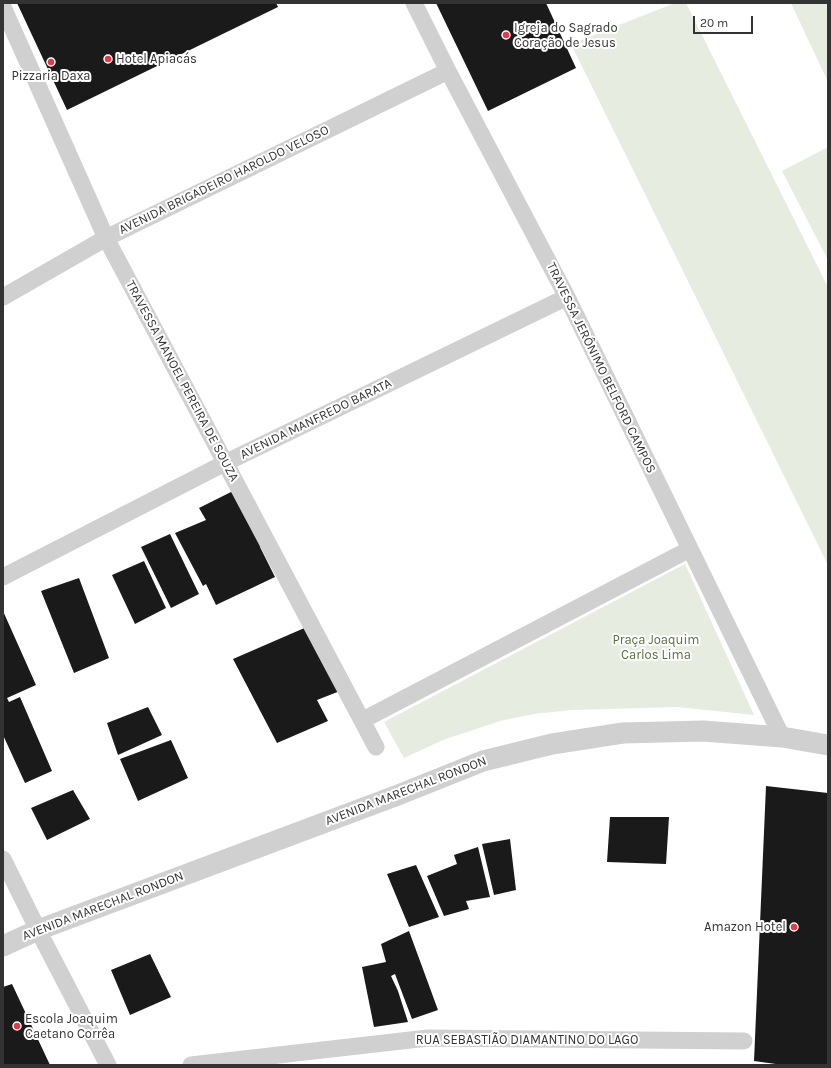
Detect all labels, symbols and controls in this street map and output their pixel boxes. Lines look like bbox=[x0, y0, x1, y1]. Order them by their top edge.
scale bar bbox=[695, 8, 755, 34]
text: 20 m bbox=[700, 16, 728, 30]
place label: Igreja do Sagrado Coração de Jesus bbox=[514, 20, 618, 51]
marker: Igreja do Sagrado Coração de Jesus bbox=[501, 30, 511, 40]
place label: Hotel Apiacás bbox=[116, 51, 197, 67]
marker: Hotel Apiacás bbox=[103, 54, 113, 64]
marker: Pizzaria Daxa bbox=[46, 57, 56, 67]
place label: Pizzaria Daxa bbox=[12, 68, 90, 84]
street label: AVENIDA BRIGADEIRO HAROLDO VELOSO bbox=[116, 122, 332, 238]
street label: TRAVESSA JERÔNIMO BELFORD CAMPOS bbox=[543, 260, 659, 476]
street label: TRAVESSA MANOEL PEREIRA DE SOUZA bbox=[122, 278, 242, 484]
street label: AVENIDA MANFREDO BARATA bbox=[238, 375, 394, 463]
park label: Praça Joaquim Carlos Lima bbox=[612, 632, 700, 663]
street label: AVENIDA MARECHAL RONDON bbox=[323, 753, 489, 829]
street label: AVENIDA MARECHAL RONDON bbox=[20, 868, 186, 944]
place label: Amazon Hotel bbox=[704, 919, 786, 935]
marker: Amazon Hotel bbox=[789, 922, 799, 932]
place label: Escola Joaquim Caetano Corrêa bbox=[25, 1011, 118, 1042]
marker: Escola Joaquim Caetano Corrêa bbox=[12, 1021, 22, 1031]
street label: RUA SEBASTIÃO DIAMANTINO DO LAGO bbox=[416, 1032, 638, 1048]

